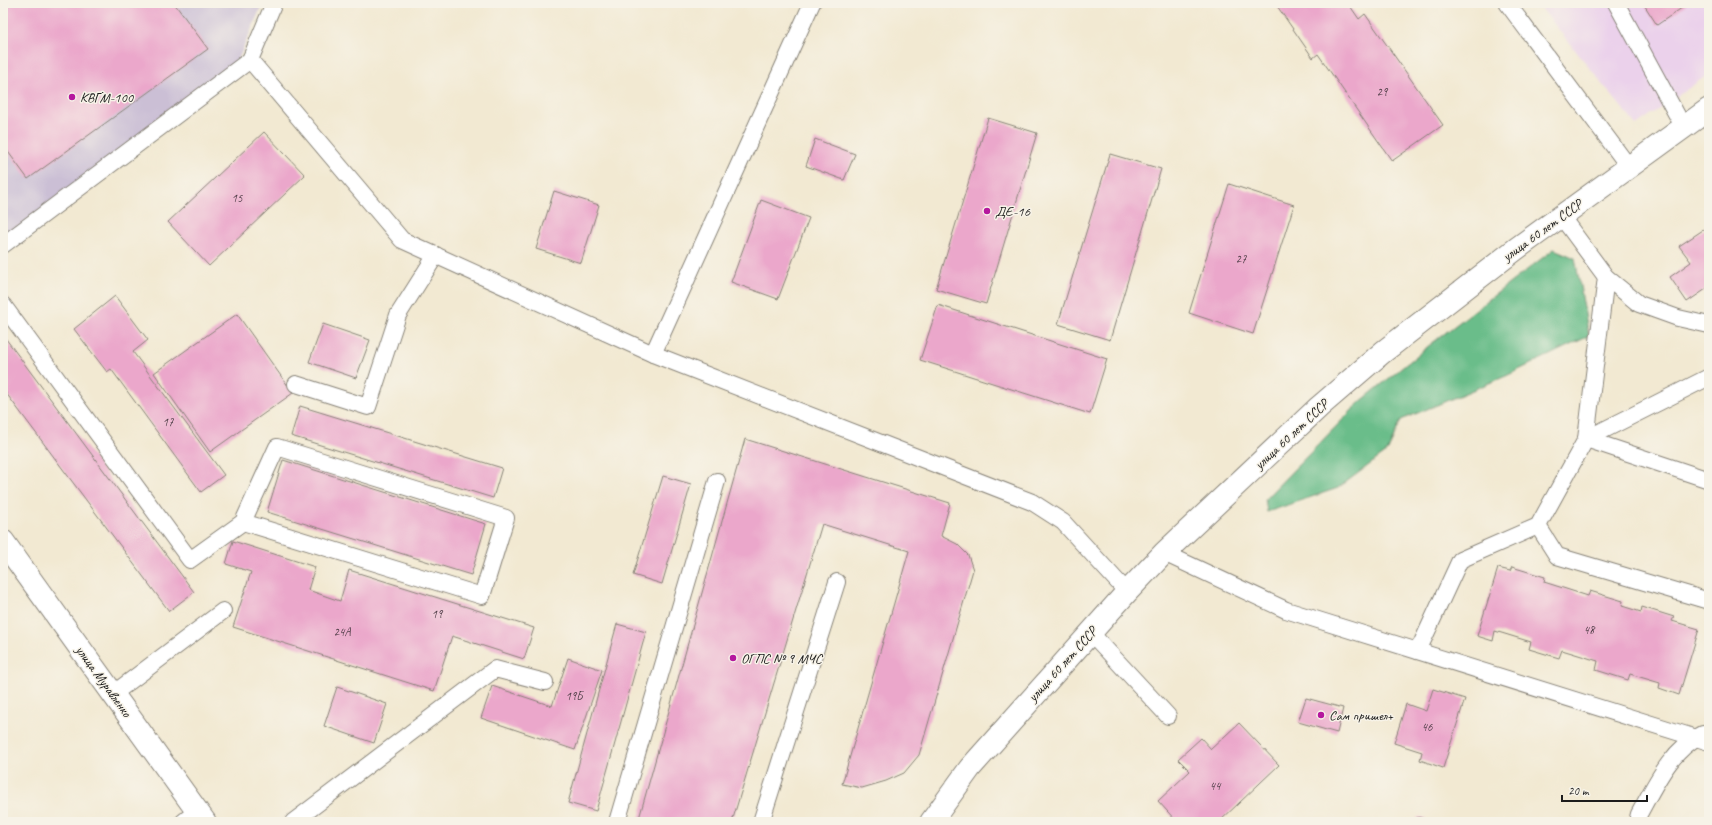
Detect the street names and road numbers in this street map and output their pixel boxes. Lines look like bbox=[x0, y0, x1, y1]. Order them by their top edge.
street label: улица 60 лет СССР bbox=[1498, 194, 1587, 266]
street label: улица 60 лет СССР bbox=[1250, 394, 1333, 474]
street label: улица 60 лет СССР bbox=[1024, 622, 1102, 706]
street label: улица Муравленко bbox=[71, 641, 136, 721]

